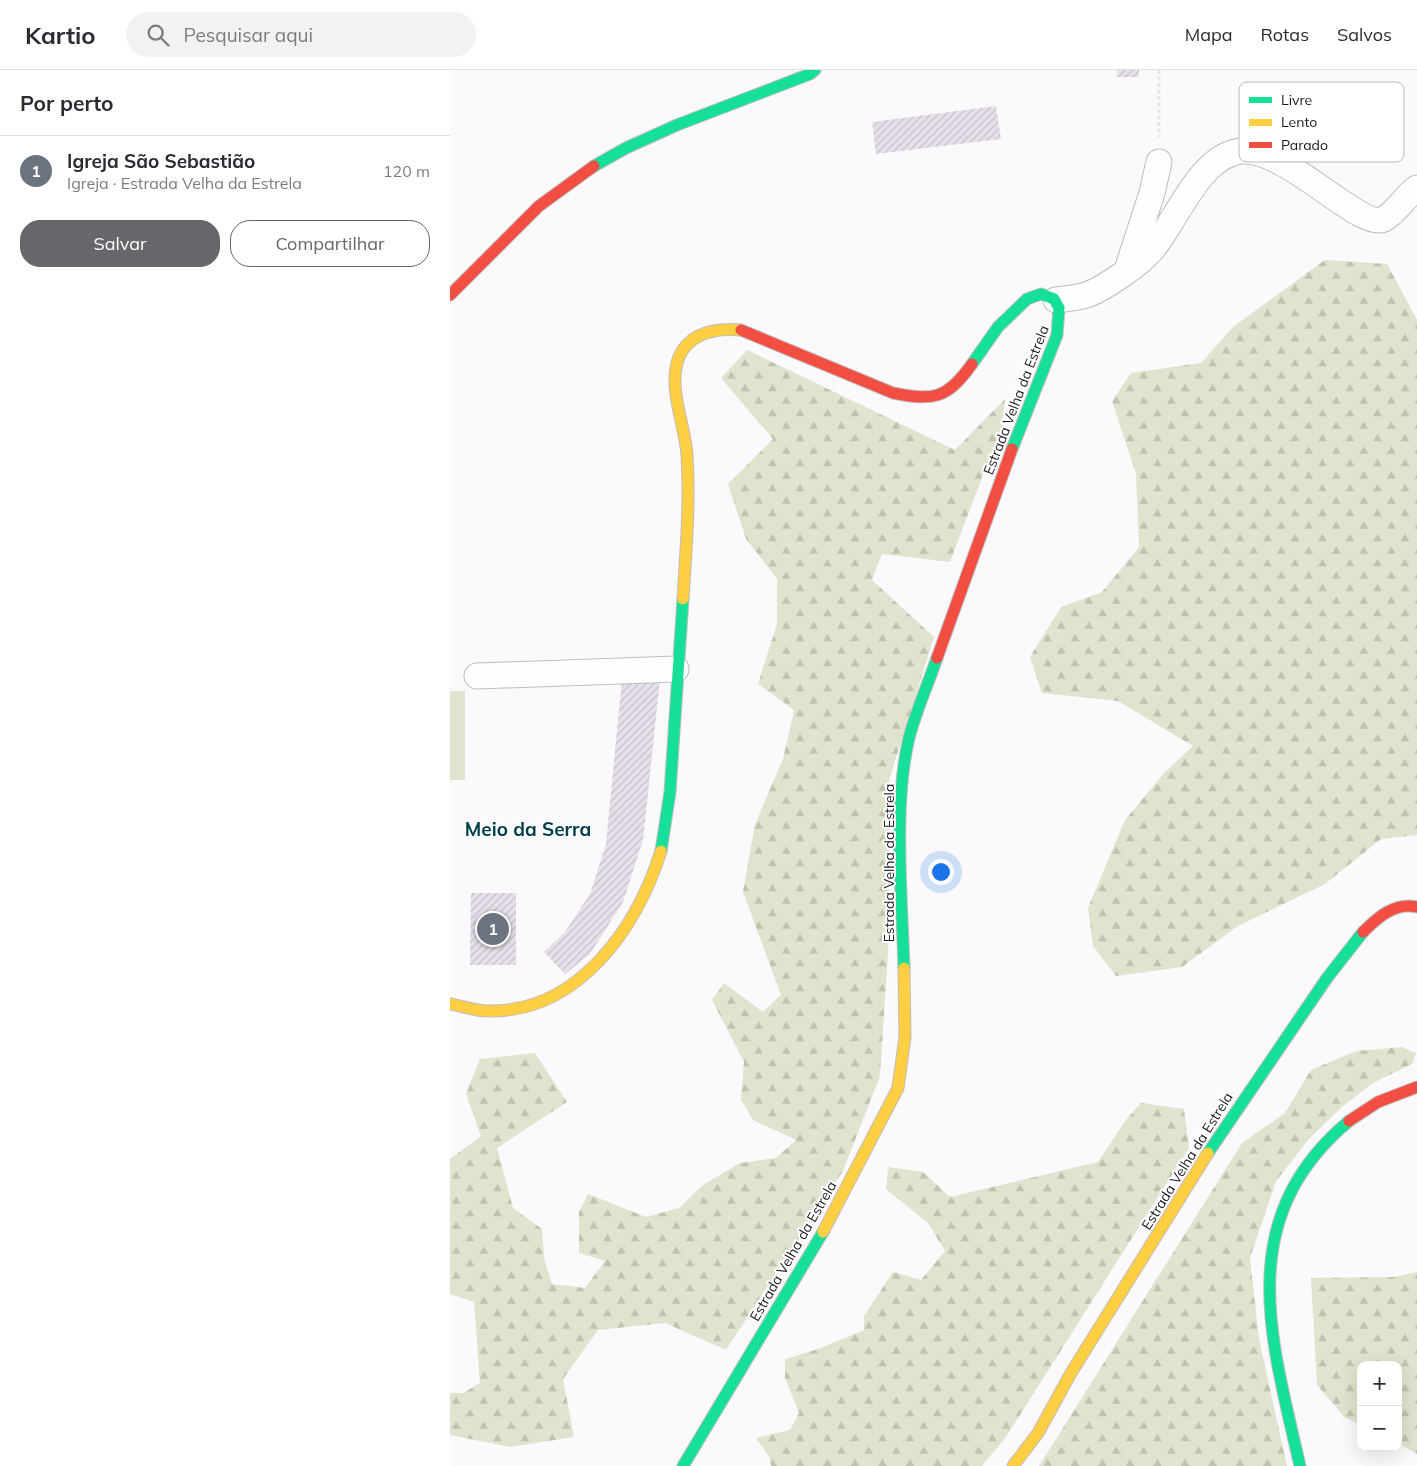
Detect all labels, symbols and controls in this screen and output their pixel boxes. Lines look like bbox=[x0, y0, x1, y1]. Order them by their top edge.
search box bbox=[126, 12, 476, 57]
text: Kartio bbox=[25, 20, 96, 50]
icon: search bbox=[144, 21, 172, 49]
text: Pesquisar aqui bbox=[184, 23, 313, 47]
text: Mapa bbox=[1185, 23, 1233, 46]
text: Rotas bbox=[1261, 23, 1309, 46]
text: Salvos bbox=[1337, 23, 1392, 46]
legend bbox=[1239, 82, 1404, 162]
text: Por perto bbox=[20, 90, 114, 116]
text: Livre bbox=[1281, 91, 1312, 109]
text: Lento bbox=[1281, 113, 1317, 131]
text: Parado bbox=[1281, 136, 1328, 154]
text: Igreja São Sebastião bbox=[67, 149, 255, 173]
text: 1 bbox=[31, 161, 41, 181]
text: 120 m bbox=[383, 161, 430, 181]
text: Igreja · Estrada Velha da Estrela bbox=[67, 173, 302, 193]
button: Salvar bbox=[20, 220, 220, 267]
button: Compartilhar bbox=[230, 220, 430, 267]
street label: Estrada Velha da Estrela bbox=[979, 323, 1053, 477]
street label: Estrada Velha da Estrela bbox=[880, 784, 898, 942]
district label: Meio da Serra bbox=[465, 817, 591, 841]
your location bbox=[928, 859, 954, 885]
pin: 1 bbox=[477, 910, 509, 948]
street label: Estrada Velha da Estrela bbox=[1137, 1089, 1237, 1233]
street label: Estrada Velha da Estrela bbox=[746, 1178, 840, 1324]
map controls bbox=[1357, 1361, 1402, 1451]
button: + bbox=[1357, 1361, 1402, 1406]
button: − bbox=[1357, 1406, 1402, 1451]

